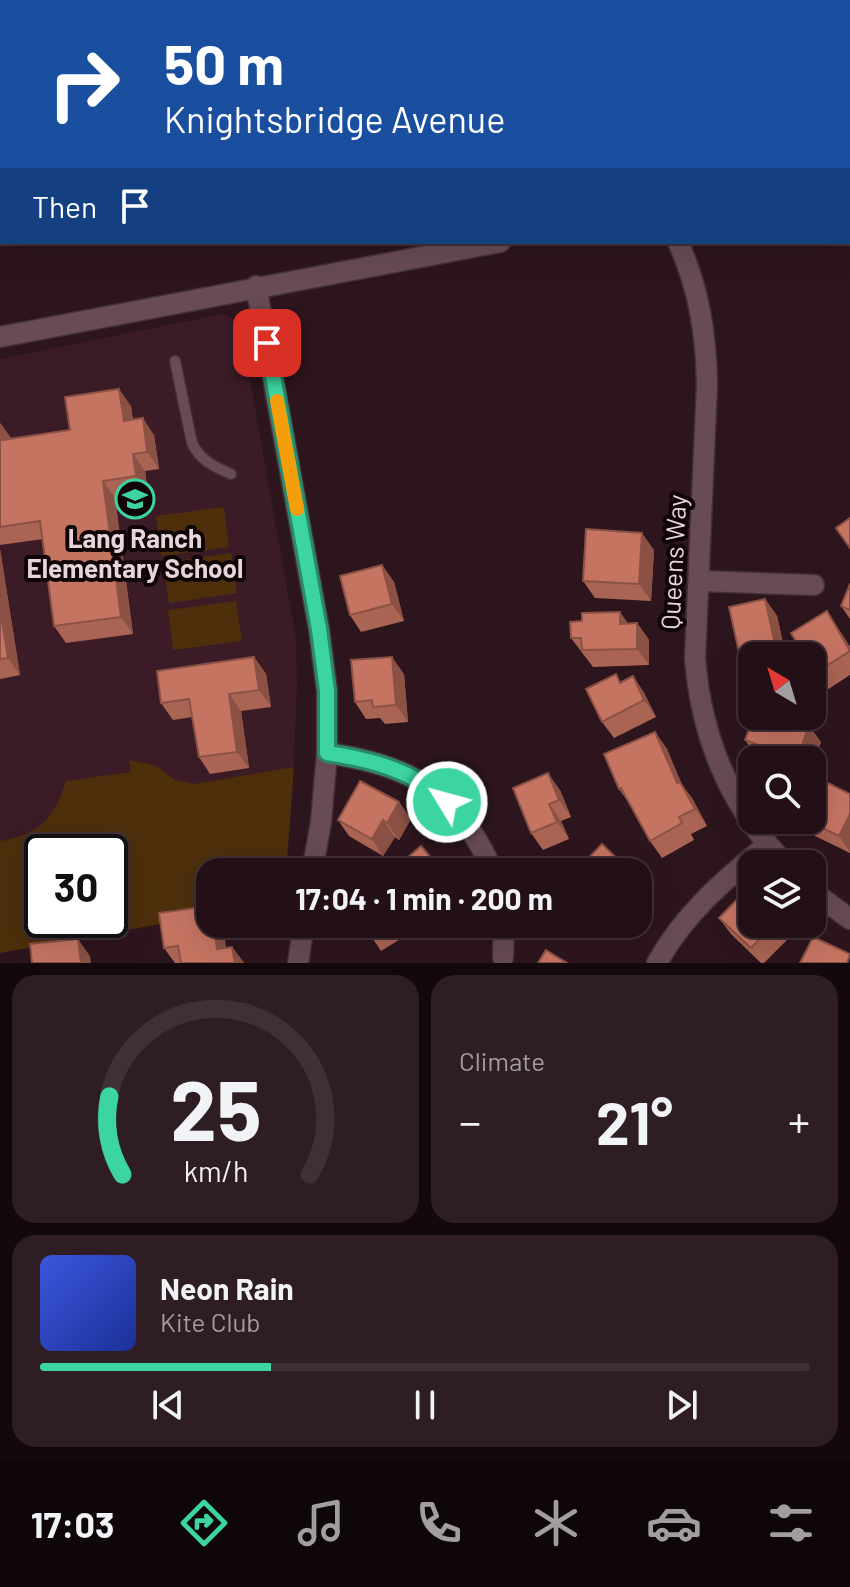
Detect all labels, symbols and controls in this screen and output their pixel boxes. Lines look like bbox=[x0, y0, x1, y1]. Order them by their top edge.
text: 50 m bbox=[164, 29, 284, 96]
icon: right bbox=[32, 32, 136, 136]
text: Knightsbridge Avenue bbox=[164, 97, 505, 140]
icon: arrive bbox=[113, 184, 157, 228]
text: Then bbox=[32, 188, 97, 224]
pin bbox=[233, 309, 301, 377]
icon: arrive bbox=[245, 321, 289, 365]
school or university icon: Lang Ranch Elementary School bbox=[114, 478, 156, 520]
street label: Queens Way bbox=[653, 494, 692, 630]
place label: Lang Ranch Elementary School bbox=[27, 522, 243, 583]
north arrow bbox=[738, 642, 826, 730]
map controls bbox=[738, 642, 826, 938]
button: search bbox=[738, 746, 826, 834]
position arrow bbox=[405, 760, 489, 844]
speed limit sign: 30 bbox=[24, 834, 128, 938]
button: layers bbox=[738, 850, 826, 938]
text: 17:04 · 1 min · 200 m bbox=[295, 880, 553, 916]
text: Climate bbox=[459, 1045, 545, 1076]
text: 25 bbox=[170, 1058, 261, 1158]
text: 21° bbox=[596, 1085, 673, 1157]
text: − bbox=[459, 1094, 481, 1147]
text: + bbox=[788, 1094, 810, 1147]
text: km/h bbox=[183, 1153, 248, 1188]
text: Neon Rain bbox=[160, 1270, 294, 1306]
text: Kite Club bbox=[160, 1306, 261, 1337]
icon: previous bbox=[146, 1383, 190, 1427]
icon: pause bbox=[403, 1383, 447, 1427]
icon: next bbox=[660, 1383, 704, 1427]
icon: directions bbox=[176, 1495, 232, 1551]
icon: music bbox=[293, 1495, 349, 1551]
icon: phone bbox=[411, 1495, 467, 1551]
icon: climate bbox=[528, 1495, 584, 1551]
icon: car bbox=[646, 1495, 702, 1551]
icon: filters bbox=[763, 1495, 819, 1551]
text: 17:03 bbox=[31, 1502, 114, 1545]

